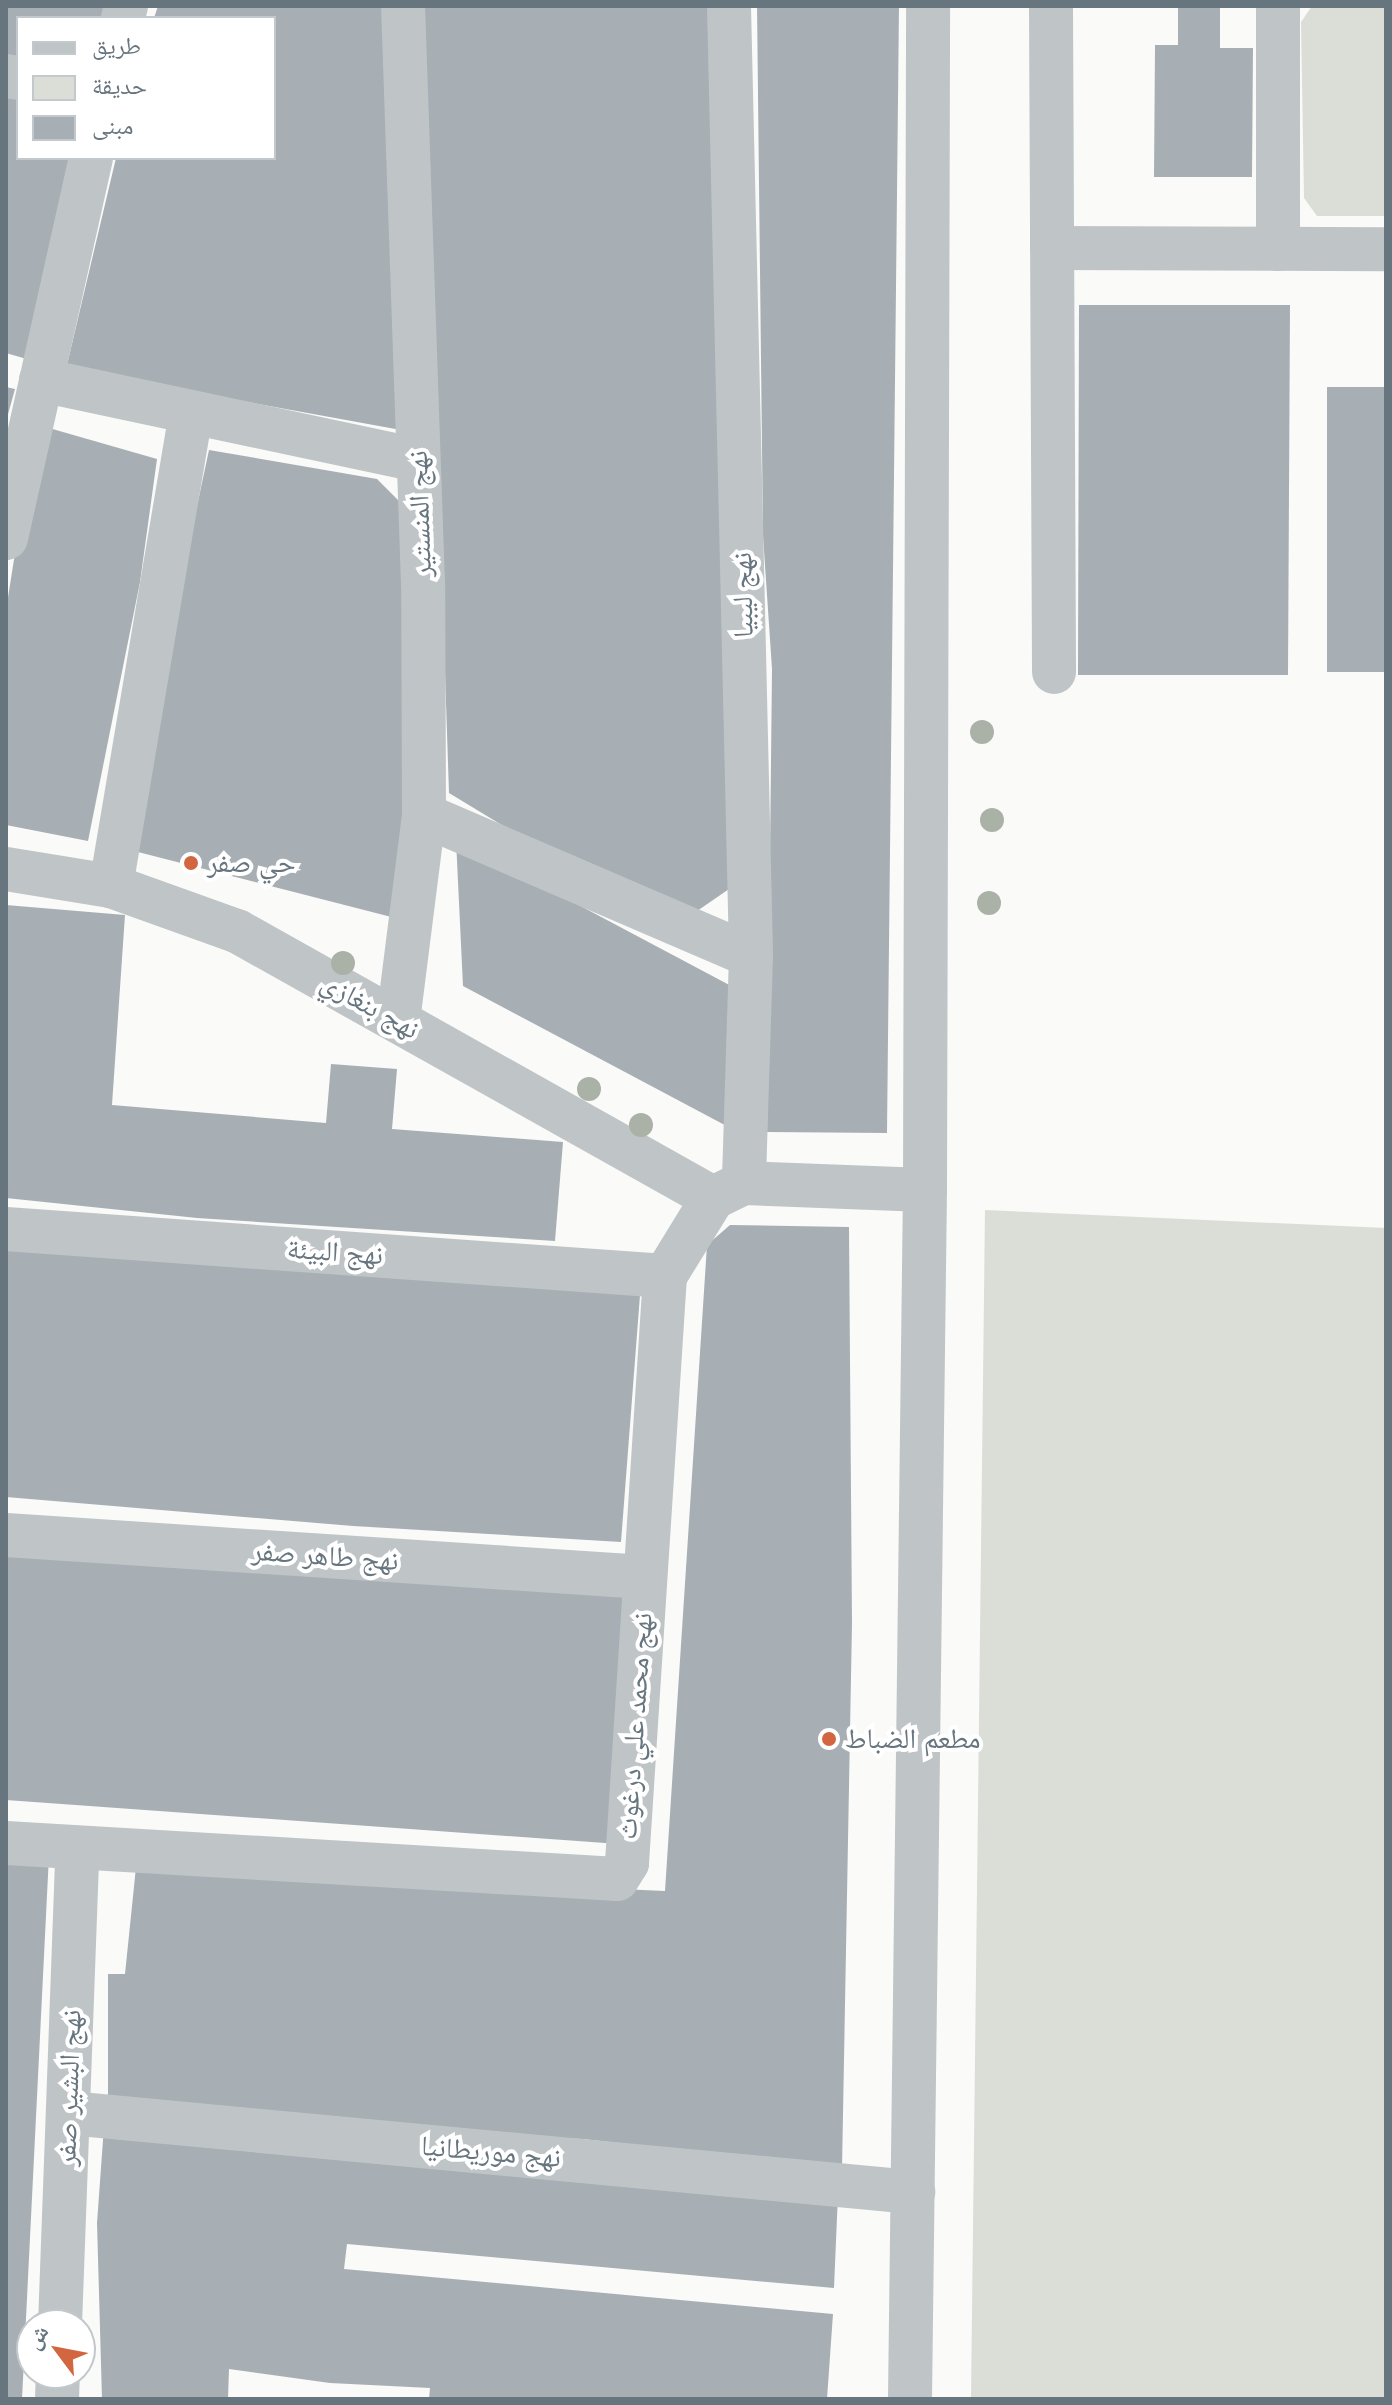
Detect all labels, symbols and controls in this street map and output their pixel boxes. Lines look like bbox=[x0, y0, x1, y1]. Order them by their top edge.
legend bbox=[16, 16, 276, 160]
text: طريق bbox=[92, 29, 141, 62]
text: حديقة bbox=[92, 69, 147, 102]
text: مبنى bbox=[92, 109, 133, 142]
street label: نهج المنستير bbox=[401, 450, 439, 578]
street label: نهج ليبيا bbox=[725, 552, 761, 638]
place label: حي صفر bbox=[207, 846, 296, 880]
marker: حي صفر bbox=[182, 854, 200, 872]
street label: نهج بنغازي bbox=[315, 965, 425, 1047]
street label: نهج البيئة bbox=[286, 1232, 384, 1272]
street label: نهج طاهر صفر bbox=[250, 1534, 400, 1578]
street label: نهج محمد علي درغوث bbox=[610, 1612, 660, 1840]
place label: مطعم الضباط bbox=[845, 1722, 980, 1756]
marker: مطعم الضباط bbox=[820, 1730, 838, 1748]
street label: نهج البشير صفر bbox=[49, 2009, 89, 2167]
street label: نهج موريطانيا bbox=[420, 2129, 562, 2175]
north arrow bbox=[16, 2309, 96, 2389]
text: ش bbox=[18, 2319, 56, 2355]

